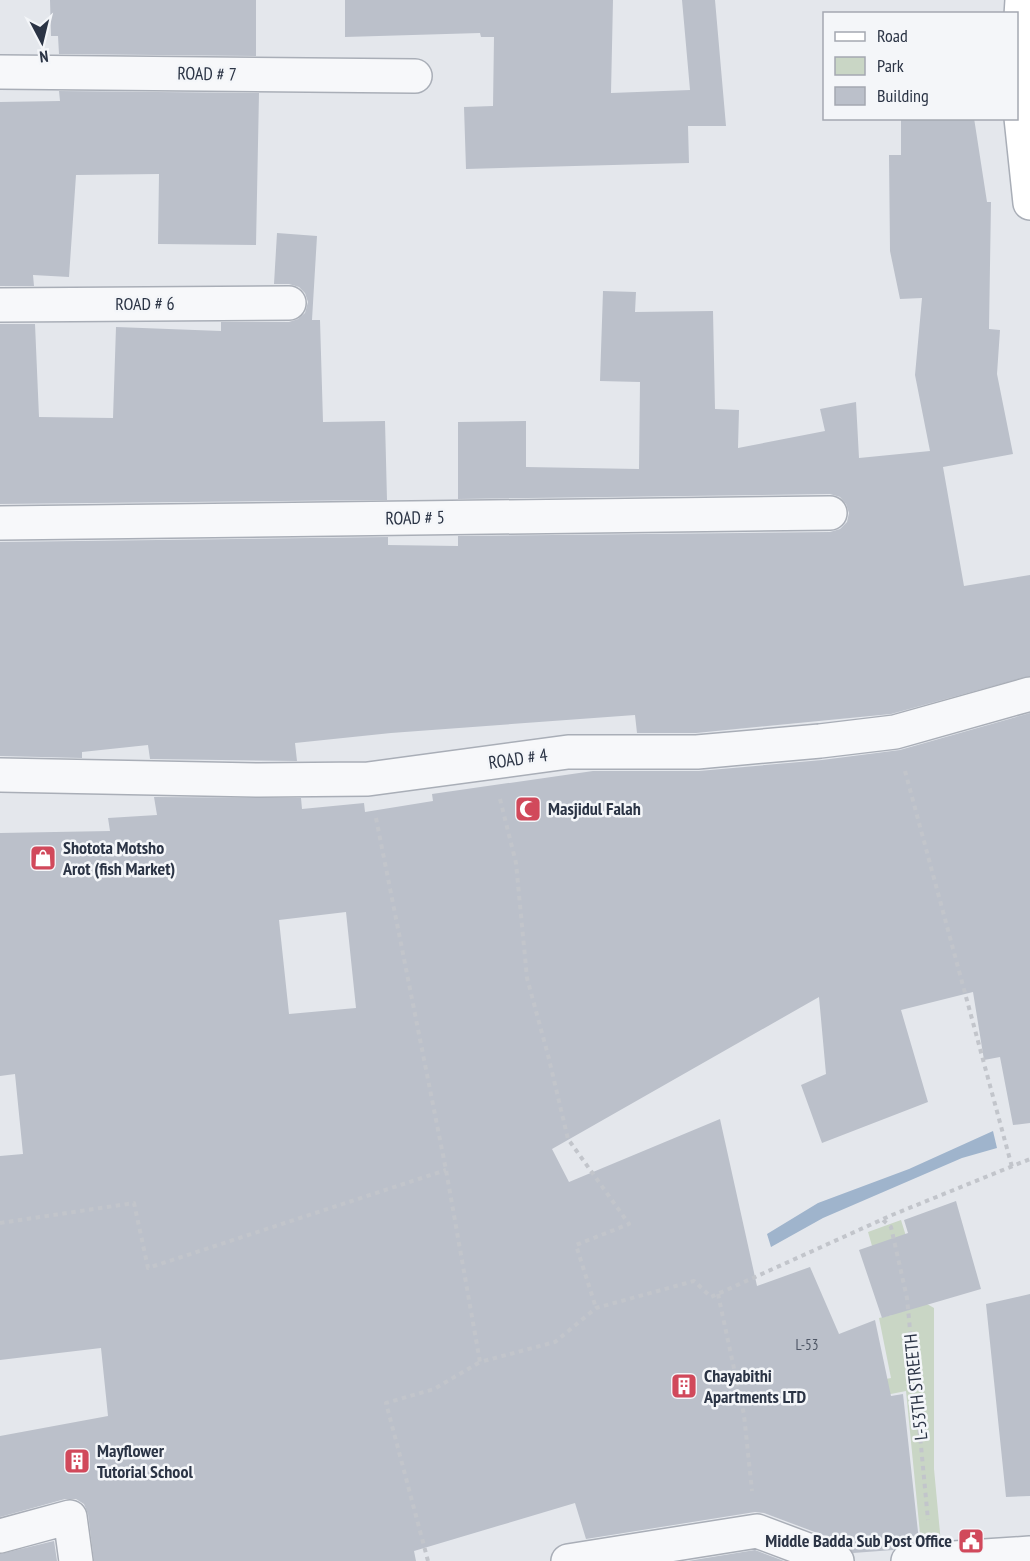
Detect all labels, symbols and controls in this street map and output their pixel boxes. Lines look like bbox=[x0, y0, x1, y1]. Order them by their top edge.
north arrow bbox=[12, 12, 72, 72]
legend bbox=[823, 12, 1018, 120]
text: Road bbox=[877, 24, 908, 47]
text: N bbox=[38, 46, 49, 67]
text: Park bbox=[877, 54, 904, 77]
street label: ROAD # 7 bbox=[177, 61, 237, 86]
text: Building bbox=[877, 84, 929, 107]
street label: ROAD # 6 bbox=[115, 292, 175, 315]
street label: ROAD # 5 bbox=[385, 505, 445, 530]
street label: ROAD # 4 bbox=[487, 743, 549, 774]
mosque icon: Masjidul Falah bbox=[513, 794, 543, 824]
place label: Masjidul Falah bbox=[548, 797, 641, 820]
place label: Shotota Motsho Arot (fish Market) bbox=[62, 836, 175, 880]
shop icon: Shotota Motsho Arot (fish Market) bbox=[28, 843, 58, 873]
street label: L-53TH STREETH bbox=[898, 1333, 933, 1441]
house number: L-53 bbox=[795, 1335, 819, 1354]
place label: Chayabithi Apartments LTD bbox=[703, 1364, 807, 1408]
building icon: Chayabithi Apartments LTD bbox=[669, 1371, 699, 1401]
place label: Mayflower Tutorial School bbox=[97, 1439, 193, 1483]
building icon: Mayflower Tutorial School bbox=[62, 1446, 92, 1476]
public building icon: Middle Badda Sub Post Office bbox=[956, 1526, 986, 1556]
place label: Middle Badda Sub Post Office bbox=[765, 1529, 952, 1552]

